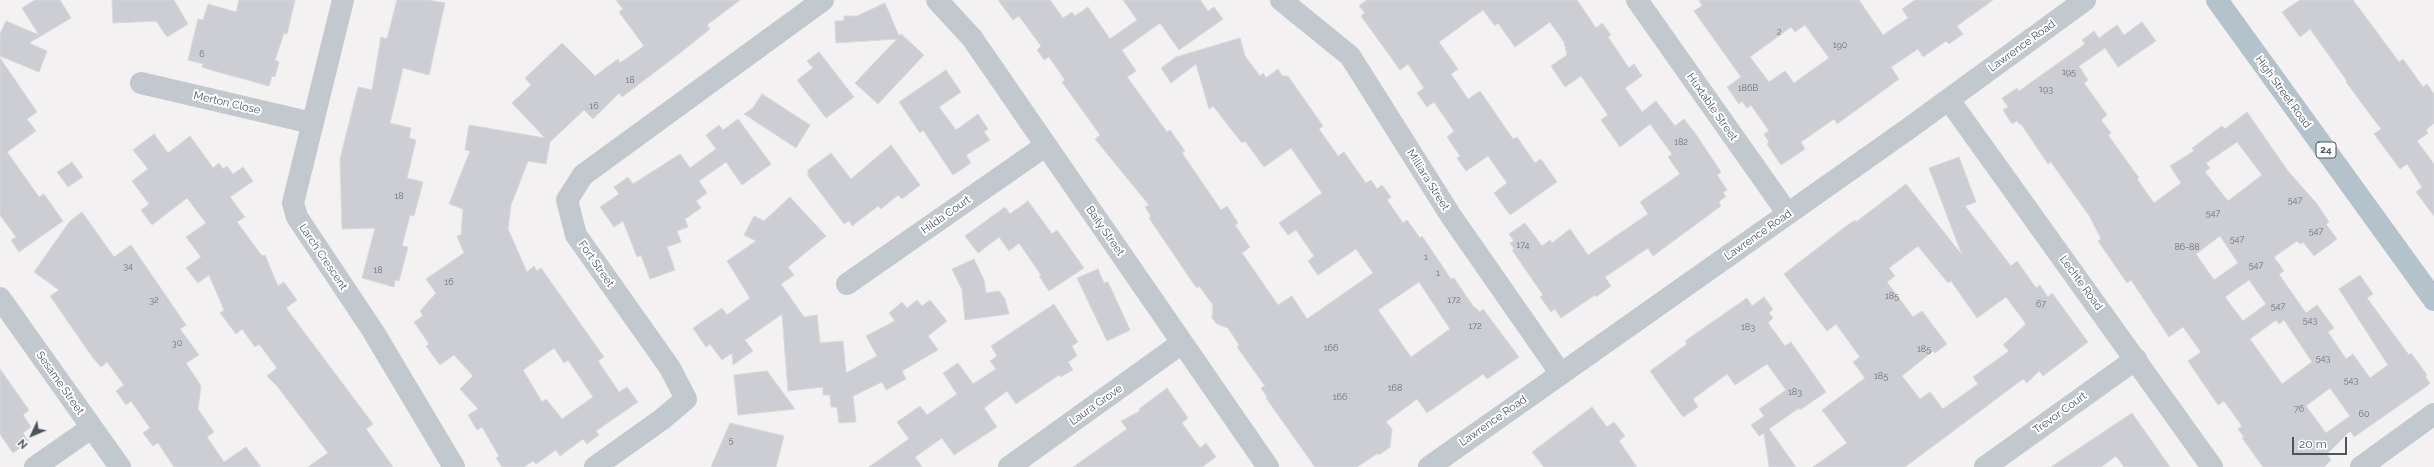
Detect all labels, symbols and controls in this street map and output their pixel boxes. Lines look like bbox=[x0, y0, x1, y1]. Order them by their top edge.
street label: Lawrence Road bbox=[1986, 17, 2058, 75]
house number: 2 bbox=[1777, 27, 1781, 37]
house number: 190 bbox=[1833, 40, 1847, 50]
house number: 6 bbox=[199, 49, 205, 59]
street label: High Street Road bbox=[2252, 53, 2314, 131]
house number: 195 bbox=[2062, 67, 2076, 77]
street label: Huxtable Street bbox=[1684, 71, 1740, 143]
house number: 18 bbox=[625, 75, 635, 85]
house number: 186B bbox=[1738, 83, 1758, 93]
house number: 193 bbox=[2039, 84, 2053, 94]
street label: Merton Close bbox=[192, 89, 262, 117]
house number: 16 bbox=[589, 101, 599, 111]
house number: 182 bbox=[1674, 137, 1688, 147]
road number: 24 bbox=[2316, 142, 2336, 158]
street label: Milliara Street bbox=[1404, 147, 1452, 213]
house number: 18 bbox=[394, 191, 404, 201]
street label: Hilda Court bbox=[919, 193, 973, 237]
house number: 547 bbox=[2288, 195, 2302, 205]
street label: Baily Street bbox=[1083, 204, 1127, 258]
street label: Lawrence Road bbox=[1722, 207, 1794, 263]
house number: 547 bbox=[2206, 208, 2220, 218]
street label: Larch Crescent bbox=[296, 221, 350, 293]
house number: 547 bbox=[2309, 226, 2323, 236]
house number: 547 bbox=[2230, 234, 2244, 244]
street label: Fort Street bbox=[575, 238, 617, 290]
house number: 174 bbox=[1516, 240, 1530, 250]
house number: 86-88 bbox=[2174, 242, 2200, 252]
house number: 1 bbox=[1424, 252, 1428, 262]
street label: Lechte Road bbox=[2057, 253, 2105, 313]
house number: 547 bbox=[2249, 260, 2263, 270]
house number: 34 bbox=[123, 261, 133, 271]
house number: 18 bbox=[373, 265, 383, 275]
house number: 1 bbox=[1436, 268, 1440, 278]
house number: 16 bbox=[444, 277, 454, 287]
house number: 185 bbox=[1885, 291, 1899, 301]
house number: 32 bbox=[149, 295, 159, 305]
house number: 172 bbox=[1447, 295, 1461, 305]
house number: 67 bbox=[2036, 299, 2046, 309]
house number: 547 bbox=[2271, 301, 2285, 311]
house number: 543 bbox=[2303, 315, 2317, 325]
house number: 172 bbox=[1468, 321, 1482, 331]
house number: 183 bbox=[1741, 322, 1755, 332]
house number: 30 bbox=[172, 338, 182, 348]
house number: 166 bbox=[1324, 343, 1338, 353]
house number: 185 bbox=[1917, 344, 1931, 354]
street label: Sesame Street bbox=[33, 349, 87, 417]
house number: 543 bbox=[2316, 353, 2330, 363]
house number: 185 bbox=[1874, 371, 1888, 381]
house number: 543 bbox=[2344, 375, 2358, 385]
street label: Laura Grove bbox=[1067, 382, 1125, 428]
house number: 168 bbox=[1388, 383, 1402, 393]
house number: 183 bbox=[1788, 387, 1802, 397]
street label: Trevor Court bbox=[2031, 389, 2089, 437]
house number: 166 bbox=[1333, 392, 1347, 402]
street label: Lawrence Road bbox=[1457, 393, 1529, 449]
house number: 76 bbox=[2294, 404, 2304, 414]
house number: 60 bbox=[2359, 409, 2369, 419]
north arrow bbox=[12, 415, 52, 455]
scale bar bbox=[2294, 429, 2349, 455]
house number: 5 bbox=[729, 435, 733, 445]
text: N bbox=[15, 436, 31, 451]
text: 20 m bbox=[2299, 437, 2327, 451]

